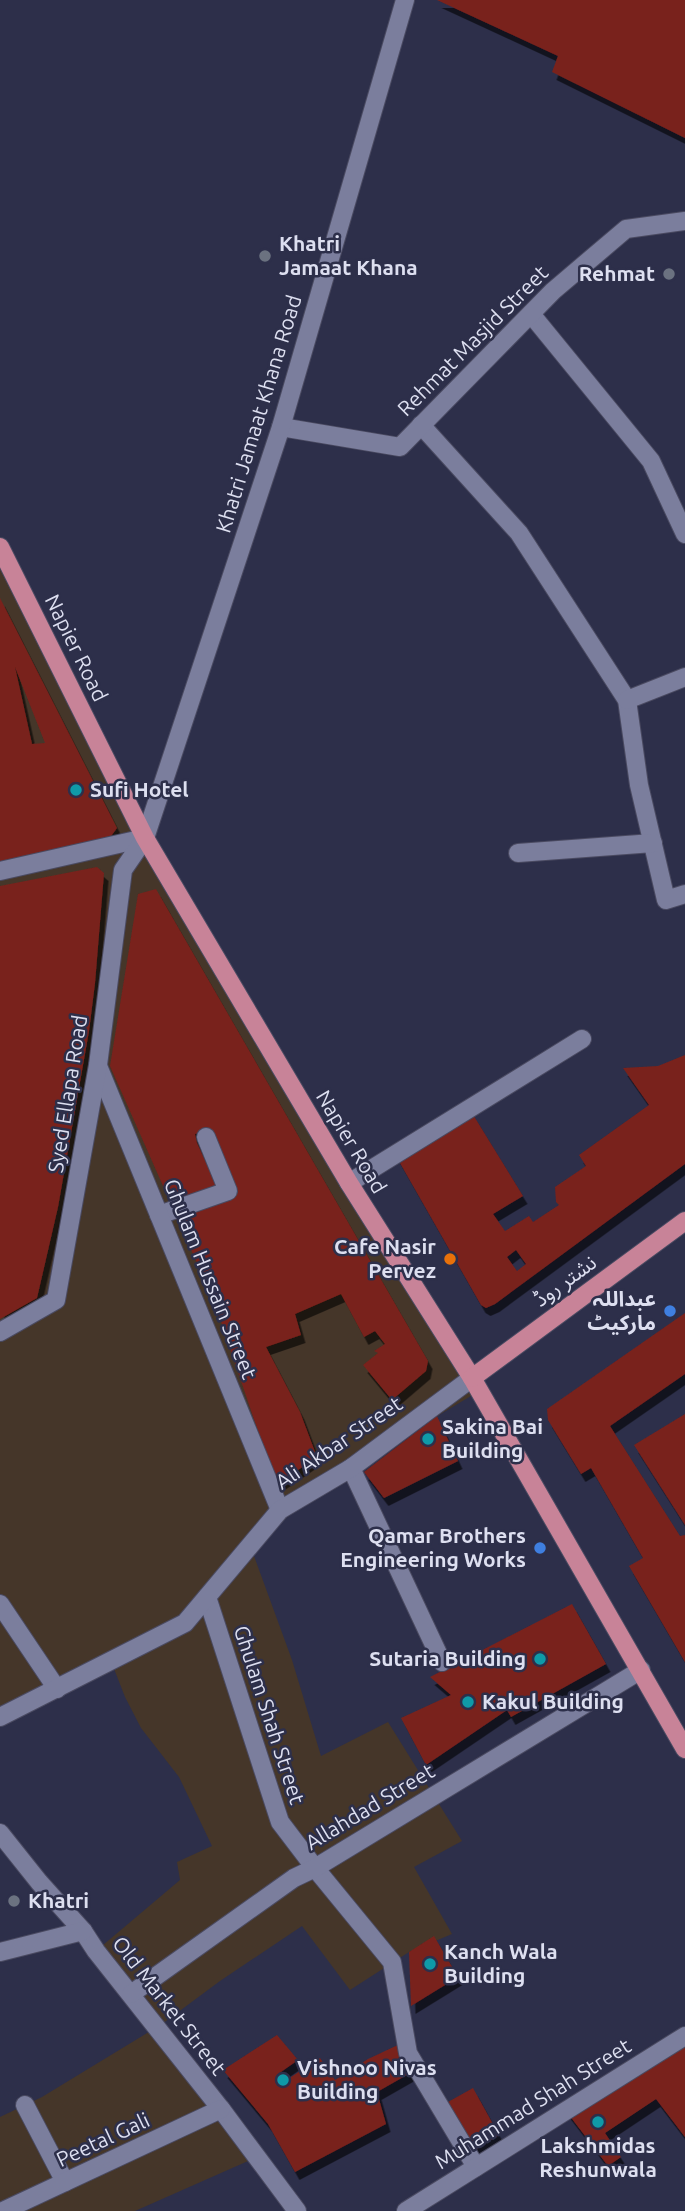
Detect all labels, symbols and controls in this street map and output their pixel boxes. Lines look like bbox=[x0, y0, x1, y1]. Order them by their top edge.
place label: Khatri Jamaat Khana bbox=[279, 231, 418, 279]
marker: Khatri Jamaat Khana bbox=[257, 248, 273, 264]
street label: Rehmat Masjid Street bbox=[392, 260, 552, 420]
place label: Rehmat bbox=[579, 261, 655, 285]
marker: Rehmat bbox=[661, 266, 677, 282]
street label: Khatri Jamaat Khana Road bbox=[210, 292, 306, 535]
street label: Napier Road bbox=[41, 590, 113, 705]
place label: Sufi Hotel bbox=[90, 777, 189, 801]
marker: Sufi Hotel bbox=[68, 782, 84, 798]
street label: Syed Ellapa Road bbox=[43, 1013, 91, 1174]
street label: Napier Road bbox=[312, 1086, 392, 1197]
street label: Ghulam Hussain Street bbox=[160, 1175, 262, 1382]
place label: Cafe Nasir Pervez bbox=[334, 1234, 436, 1282]
street label: نشتر روڈ bbox=[528, 1249, 601, 1312]
marker: Cafe Nasir Pervez bbox=[442, 1251, 458, 1267]
place label: عبداللہ مارکیٹ bbox=[587, 1286, 656, 1335]
marker: عبداللہ مارکیٹ bbox=[662, 1303, 678, 1319]
street label: Ali Akbar Street bbox=[270, 1391, 406, 1493]
place label: Sakina Bai Building bbox=[442, 1414, 543, 1462]
marker: Sakina Bai Building bbox=[420, 1431, 436, 1447]
place label: Qamar Brothers Engineering Works bbox=[340, 1523, 526, 1571]
marker: Qamar Brothers Engineering Works bbox=[532, 1540, 548, 1556]
street label: Ghulam Shah Street bbox=[230, 1622, 310, 1807]
place label: Sutaria Building bbox=[369, 1646, 526, 1670]
marker: Sutaria Building bbox=[532, 1651, 548, 1667]
place label: Kakul Building bbox=[482, 1689, 624, 1713]
marker: Kakul Building bbox=[460, 1694, 476, 1710]
street label: Allahdad Street bbox=[301, 1758, 438, 1854]
place label: Khatri bbox=[28, 1888, 89, 1912]
marker: Khatri bbox=[6, 1893, 22, 1909]
street label: Old Market Street bbox=[108, 1931, 231, 2080]
place label: Kanch Wala Building bbox=[444, 1939, 558, 1987]
marker: Kanch Wala Building bbox=[422, 1956, 438, 1972]
street label: Muhammad Shah Street bbox=[430, 2033, 635, 2173]
place label: Vishnoo Nivas Building bbox=[297, 2055, 437, 2103]
marker: Vishnoo Nivas Building bbox=[275, 2072, 291, 2088]
street label: Peetal Gali bbox=[52, 2107, 153, 2171]
marker: Lakshmidas Reshunwala bbox=[590, 2114, 606, 2130]
place label: Lakshmidas Reshunwala bbox=[539, 2133, 657, 2181]

